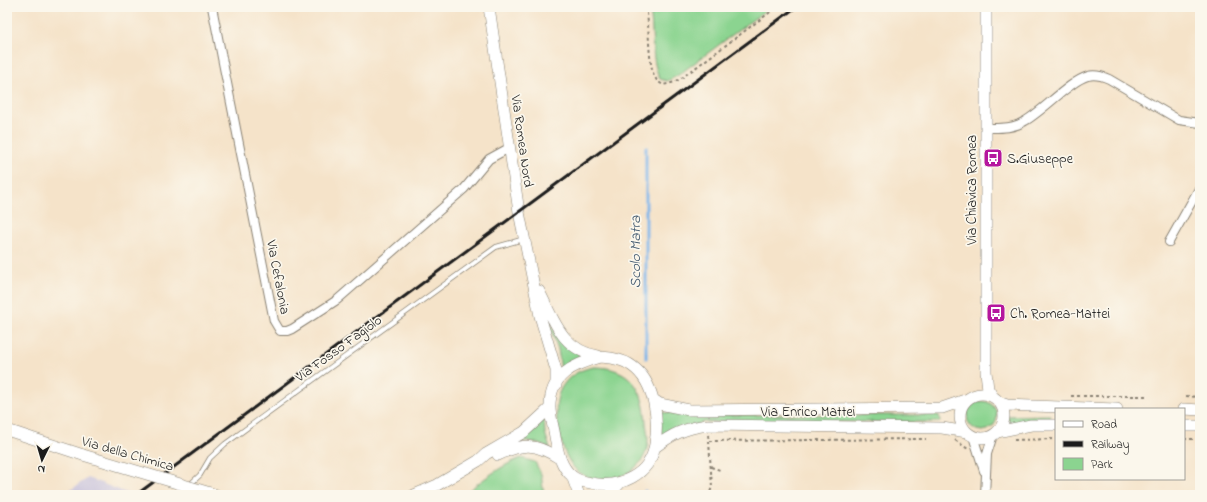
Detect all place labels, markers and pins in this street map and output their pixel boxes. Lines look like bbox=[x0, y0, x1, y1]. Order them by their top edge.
bus stop icon: S.Giuseppe bbox=[982, 147, 1004, 169]
place label: S.Giuseppe bbox=[1007, 149, 1074, 170]
bus stop icon: Ch. Romea-Mattei bbox=[985, 302, 1007, 324]
place label: Ch. Romea-Mattei bbox=[1010, 304, 1110, 325]

